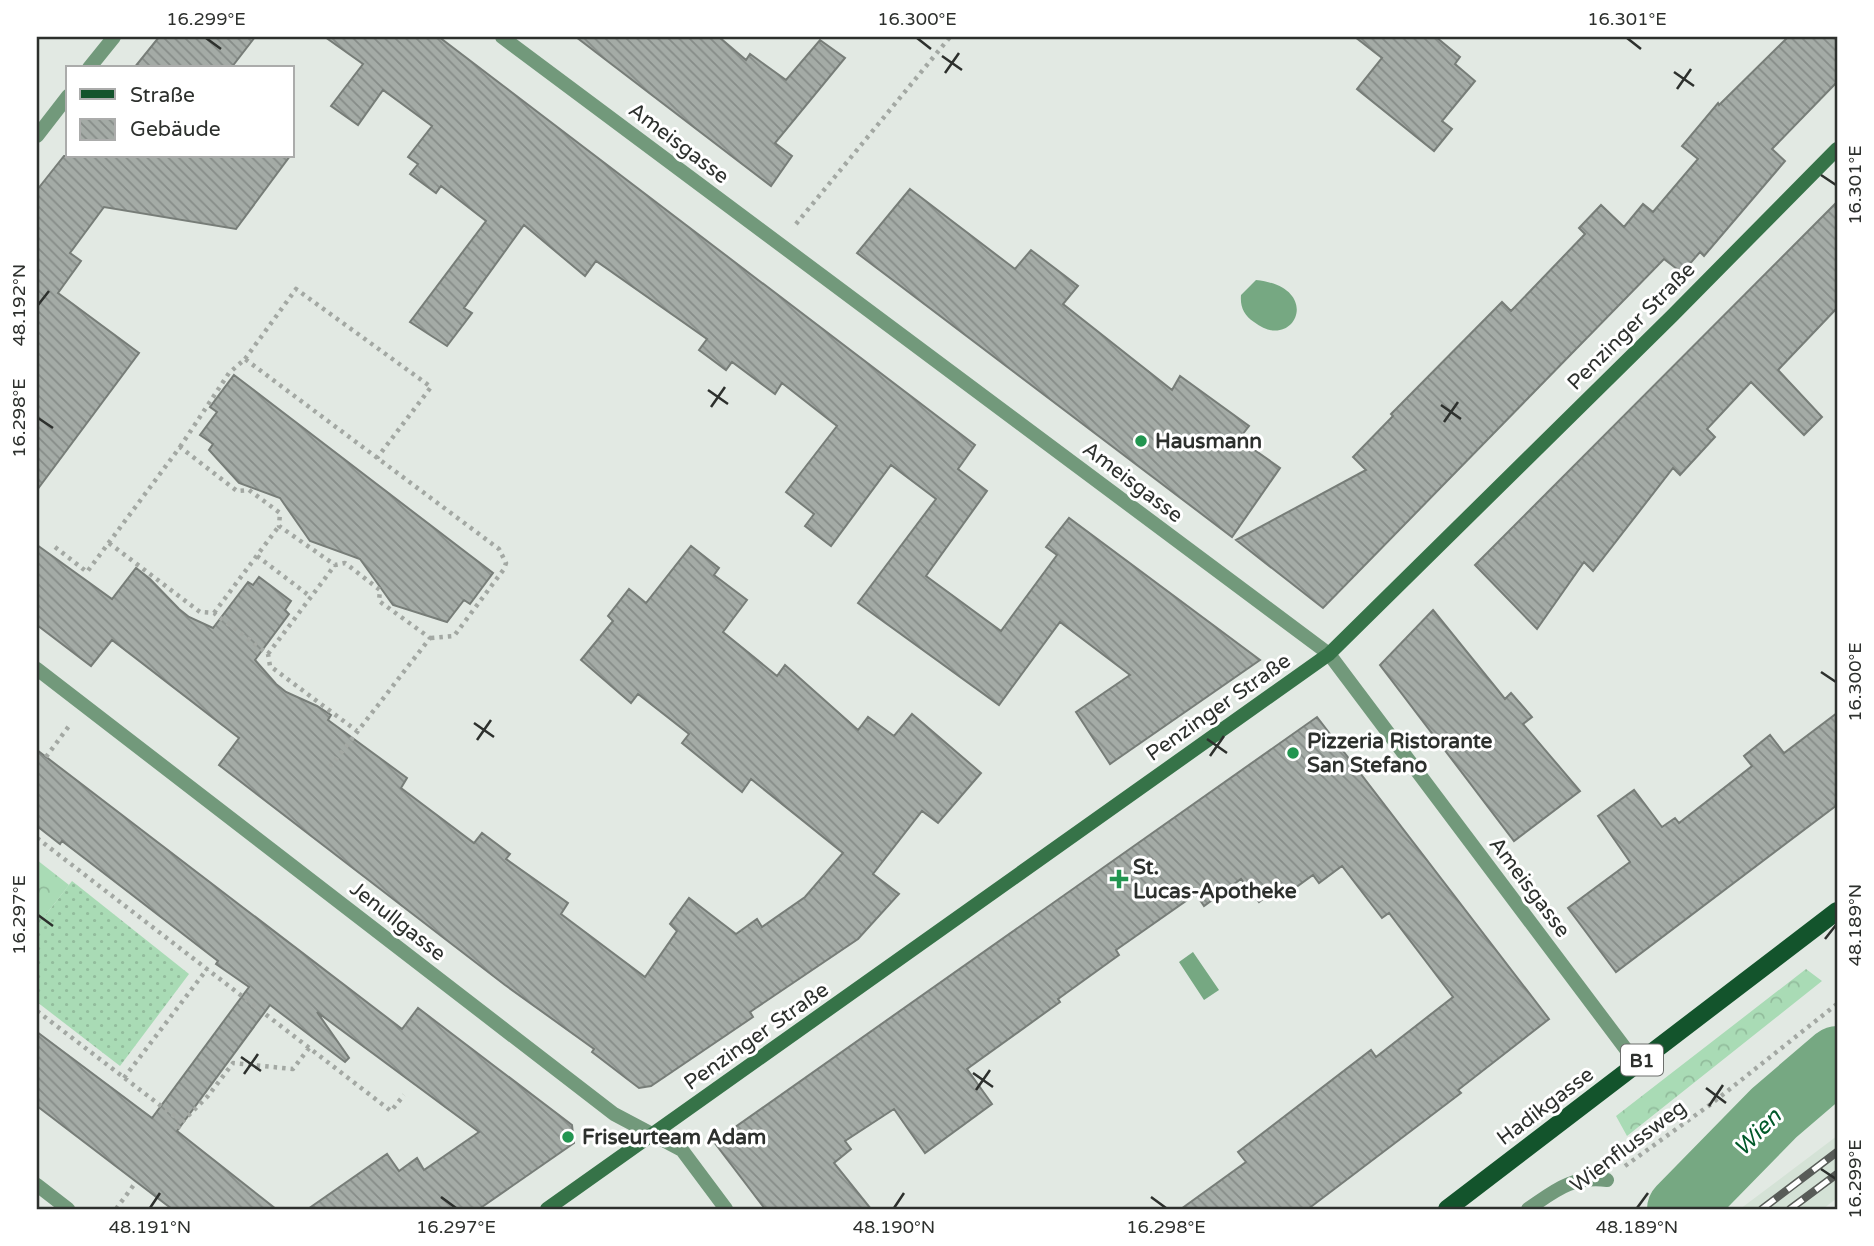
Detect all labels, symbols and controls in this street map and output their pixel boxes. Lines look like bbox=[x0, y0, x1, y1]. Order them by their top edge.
text: 16.299°E bbox=[166, 8, 246, 30]
text: 16.300°E bbox=[877, 8, 957, 30]
text: 16.301°E bbox=[1587, 8, 1667, 30]
legend bbox=[66, 66, 294, 158]
text: Straße bbox=[130, 83, 195, 108]
street label: Ameisgasse bbox=[624, 98, 734, 189]
text: Gebäude bbox=[130, 117, 221, 142]
text: 16.301°E bbox=[1844, 145, 1866, 225]
street label: Penzinger Straße bbox=[1562, 257, 1701, 396]
text: 48.192°N bbox=[8, 264, 30, 346]
text: 16.298°E bbox=[8, 378, 30, 458]
place label: Hausmann bbox=[1155, 429, 1262, 454]
marker: Hausmann bbox=[1133, 433, 1149, 449]
street label: Ameisgasse bbox=[1078, 437, 1188, 528]
text: 16.300°E bbox=[1844, 642, 1866, 722]
street label: Penzinger Straße bbox=[1141, 648, 1295, 767]
place label: Pizzeria Ristorante San Stefano bbox=[1307, 729, 1493, 778]
marker: Pizzeria Ristorante San Stefano bbox=[1285, 745, 1301, 761]
street label: Ameisgasse bbox=[1484, 832, 1575, 942]
place label: St. Lucas-Apotheke bbox=[1133, 855, 1297, 904]
marker: St. Lucas-Apotheke bbox=[1111, 871, 1127, 887]
text: 16.297°E bbox=[8, 875, 30, 955]
street label: Jenullgasse bbox=[345, 876, 451, 967]
text: 48.189°N bbox=[1844, 884, 1866, 966]
street label: Penzinger Straße bbox=[679, 977, 833, 1096]
road number: B1 bbox=[1621, 1044, 1663, 1076]
street label: Hadikgasse bbox=[1492, 1062, 1599, 1151]
street label: Wienflussweg bbox=[1565, 1095, 1691, 1198]
water label: Wien bbox=[1728, 1102, 1788, 1162]
place label: Friseurteam Adam bbox=[582, 1125, 766, 1150]
marker: Friseurteam Adam bbox=[560, 1129, 576, 1145]
text: 16.299°E bbox=[1844, 1139, 1866, 1219]
text: 48.191°N bbox=[109, 1216, 191, 1238]
text: 16.297°E bbox=[416, 1216, 496, 1238]
text: 48.190°N bbox=[853, 1216, 935, 1238]
text: 16.298°E bbox=[1126, 1216, 1206, 1238]
text: 48.189°N bbox=[1596, 1216, 1678, 1238]

